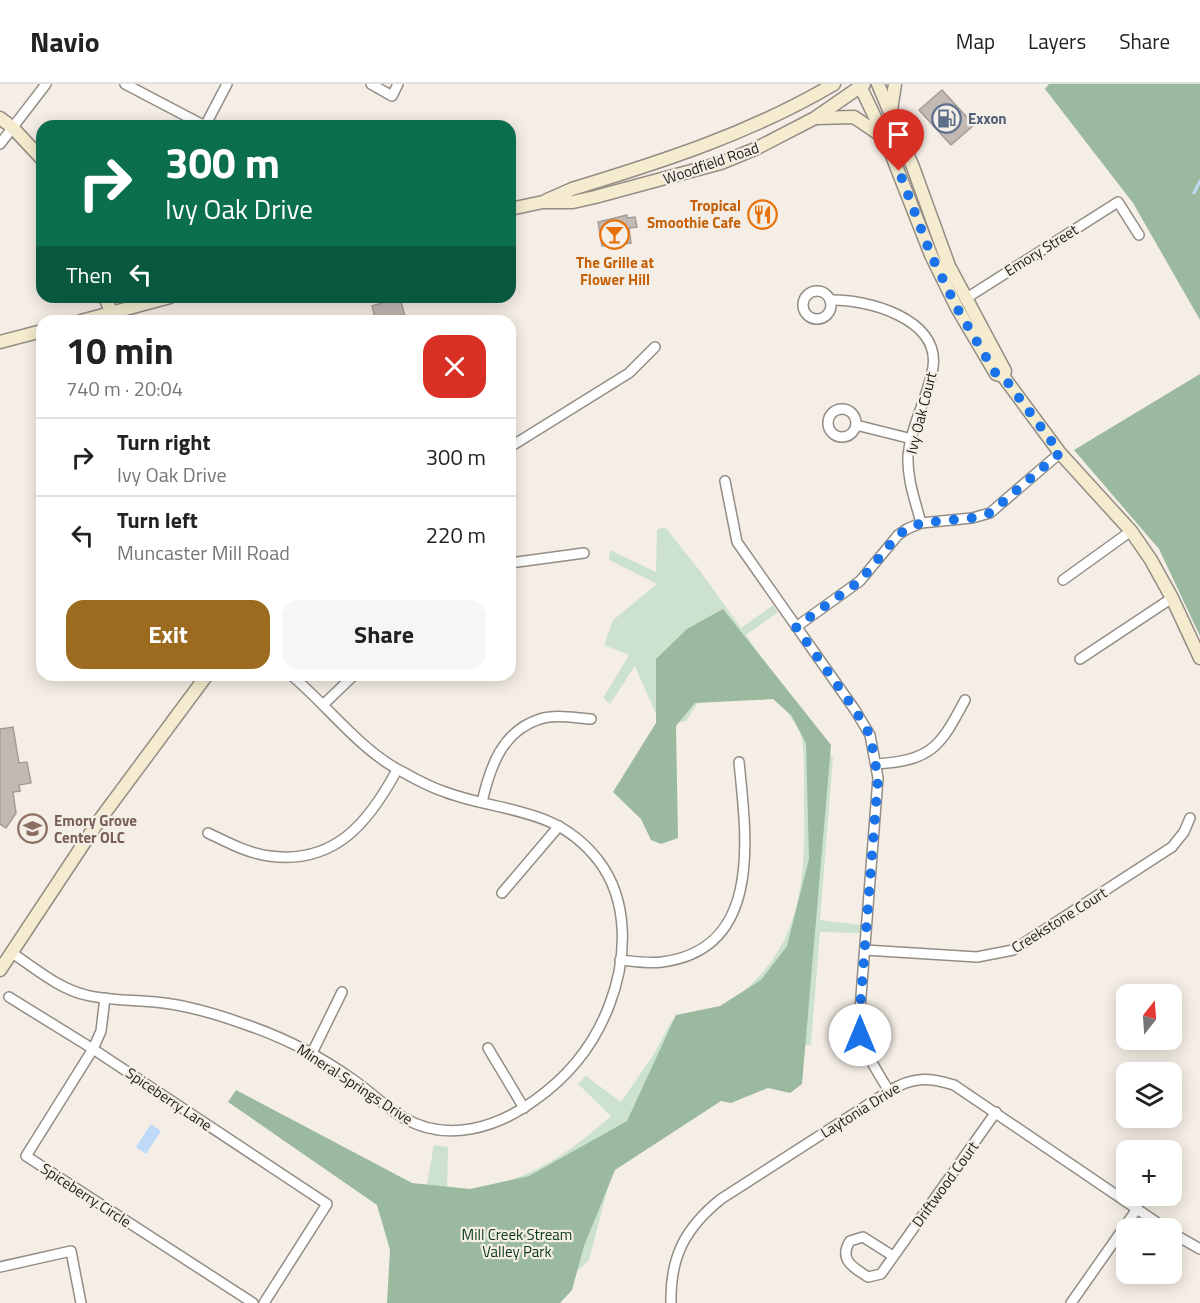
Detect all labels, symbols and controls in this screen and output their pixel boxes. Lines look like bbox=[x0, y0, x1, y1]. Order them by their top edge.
text: Navio bbox=[30, 20, 100, 63]
text: Map bbox=[956, 25, 995, 57]
text: Layers bbox=[1028, 25, 1086, 57]
text: Share bbox=[1119, 25, 1170, 57]
fuel station icon: Exxon bbox=[931, 102, 963, 134]
place label: Exxon bbox=[968, 107, 1007, 130]
pin bbox=[873, 109, 924, 171]
icon: arrive bbox=[882, 118, 915, 151]
text: 300 m bbox=[165, 130, 280, 194]
street label: Woodfield Road bbox=[660, 136, 762, 190]
icon: right bbox=[66, 144, 144, 222]
text: Ivy Oak Drive bbox=[165, 188, 313, 229]
place label: Tropical Smoothie Cafe bbox=[647, 194, 741, 234]
restaurant icon: Tropical Smoothie Cafe bbox=[746, 198, 778, 230]
street label: Emory Street bbox=[1000, 218, 1083, 282]
bar icon: The Grille at Flower Hill bbox=[599, 219, 631, 251]
place label: The Grille at Flower Hill bbox=[576, 251, 654, 291]
text: Then bbox=[66, 258, 112, 292]
icon: left bbox=[124, 258, 157, 291]
text: 10 min bbox=[66, 323, 174, 378]
button: close bbox=[423, 335, 486, 398]
street label: Ivy Oak Court bbox=[900, 369, 942, 456]
text: 740 m · 20:04 bbox=[66, 373, 183, 404]
text: Turn right bbox=[117, 425, 211, 459]
text: 300 m bbox=[426, 440, 486, 474]
icon: right bbox=[66, 441, 99, 474]
text: Ivy Oak Drive bbox=[117, 459, 227, 490]
text: Turn left bbox=[117, 503, 198, 537]
text: 220 m bbox=[426, 518, 486, 552]
icon: left bbox=[66, 519, 99, 552]
text: Muncaster Mill Road bbox=[117, 537, 290, 568]
button: Exit bbox=[66, 600, 270, 669]
button: Share bbox=[282, 600, 486, 669]
place label: Emory Grove Center OLC bbox=[54, 809, 137, 849]
school or university icon: Emory Grove Center OLC bbox=[17, 813, 49, 845]
street label: Creekstone Court bbox=[1007, 881, 1112, 959]
north arrow bbox=[1116, 984, 1182, 1050]
map controls bbox=[1116, 984, 1182, 1284]
position arrow bbox=[828, 1003, 892, 1067]
street label: Mineral Springs Drive bbox=[292, 1038, 418, 1130]
street label: Spiceberry Lane bbox=[121, 1061, 217, 1137]
button: layers bbox=[1116, 1062, 1182, 1128]
street label: Laytonia Drive bbox=[816, 1076, 904, 1144]
street label: Driftwood Court bbox=[906, 1136, 984, 1232]
button: + bbox=[1116, 1140, 1182, 1206]
street label: Spiceberry Circle bbox=[36, 1157, 136, 1233]
button: − bbox=[1116, 1218, 1182, 1284]
park label: Mill Creek Stream Valley Park bbox=[462, 1223, 572, 1263]

